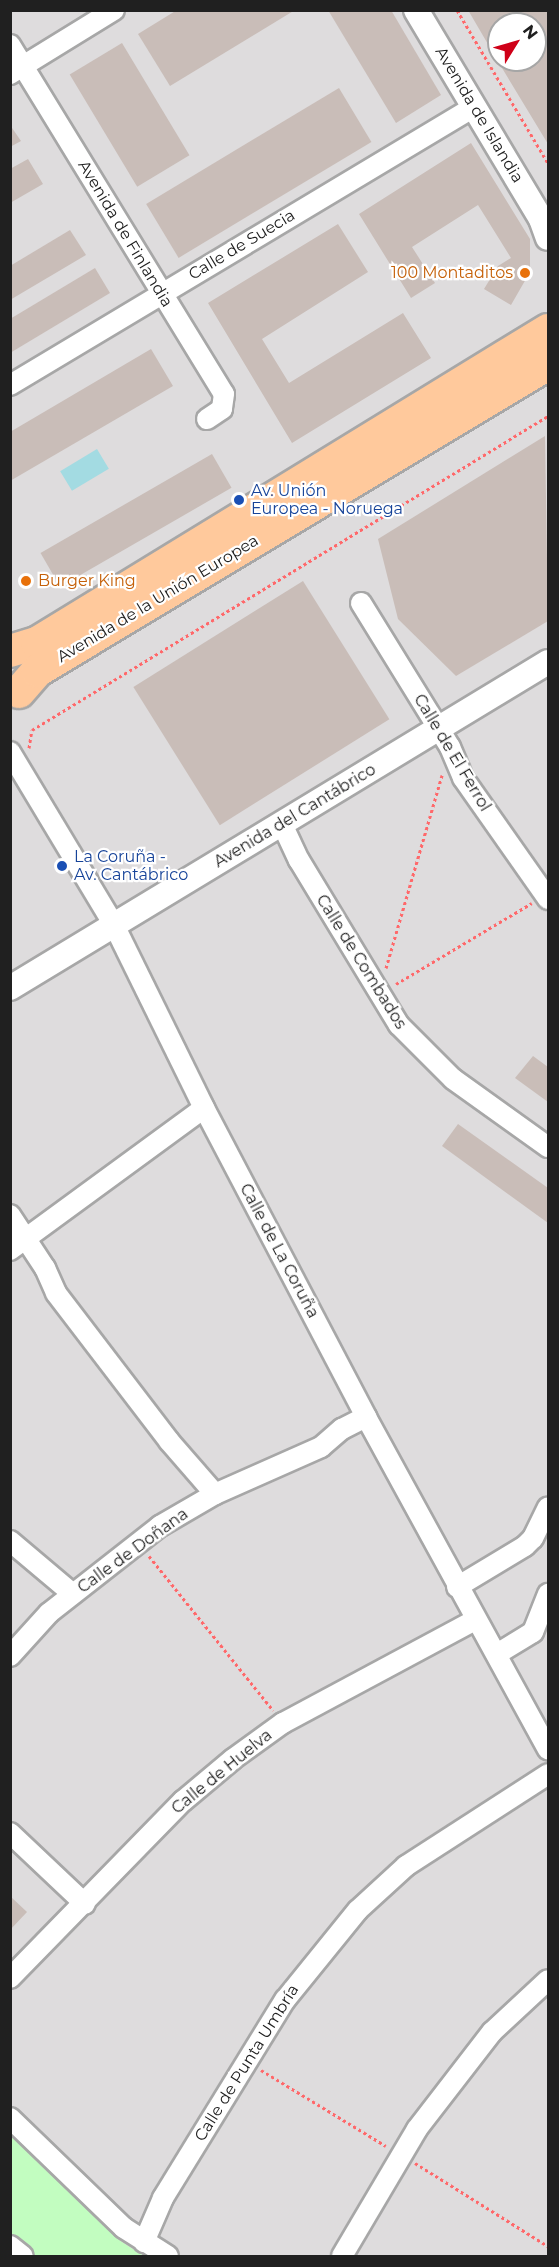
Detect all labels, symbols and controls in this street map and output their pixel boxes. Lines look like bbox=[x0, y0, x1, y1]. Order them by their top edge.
north arrow bbox=[487, 12, 547, 72]
text: N bbox=[519, 21, 542, 43]
street label: Avenida de Islandia bbox=[431, 44, 527, 186]
street label: Avenida de Finlandia bbox=[74, 157, 176, 311]
street label: Calle de Suecia bbox=[185, 206, 299, 284]
place label: 100 Montaditos bbox=[391, 263, 513, 283]
marker: 100 Montaditos bbox=[518, 266, 532, 280]
place label: Av. Unión Europea - Noruega bbox=[251, 481, 403, 519]
marker: Av. Unión Europea - Noruega bbox=[232, 493, 246, 507]
street label: Avenida de la Unión Europea bbox=[54, 531, 262, 667]
place label: Burger King bbox=[38, 571, 136, 591]
marker: Burger King bbox=[19, 574, 33, 588]
street label: Calle de El Ferrol bbox=[409, 691, 495, 815]
street label: Avenida del Cantábrico bbox=[211, 760, 379, 872]
place label: La Coruña - Av. Cantábrico bbox=[74, 847, 188, 885]
marker: La Coruña - Av. Cantábrico bbox=[55, 859, 69, 873]
street label: Calle de Combados bbox=[312, 891, 410, 1033]
street label: Calle de La Coruña bbox=[235, 1181, 323, 1321]
street label: Calle de Doñana bbox=[74, 1505, 192, 1597]
street label: Calle de Huelva bbox=[168, 1726, 276, 1818]
street label: Calle de Punta Umbría bbox=[191, 1981, 303, 2145]

